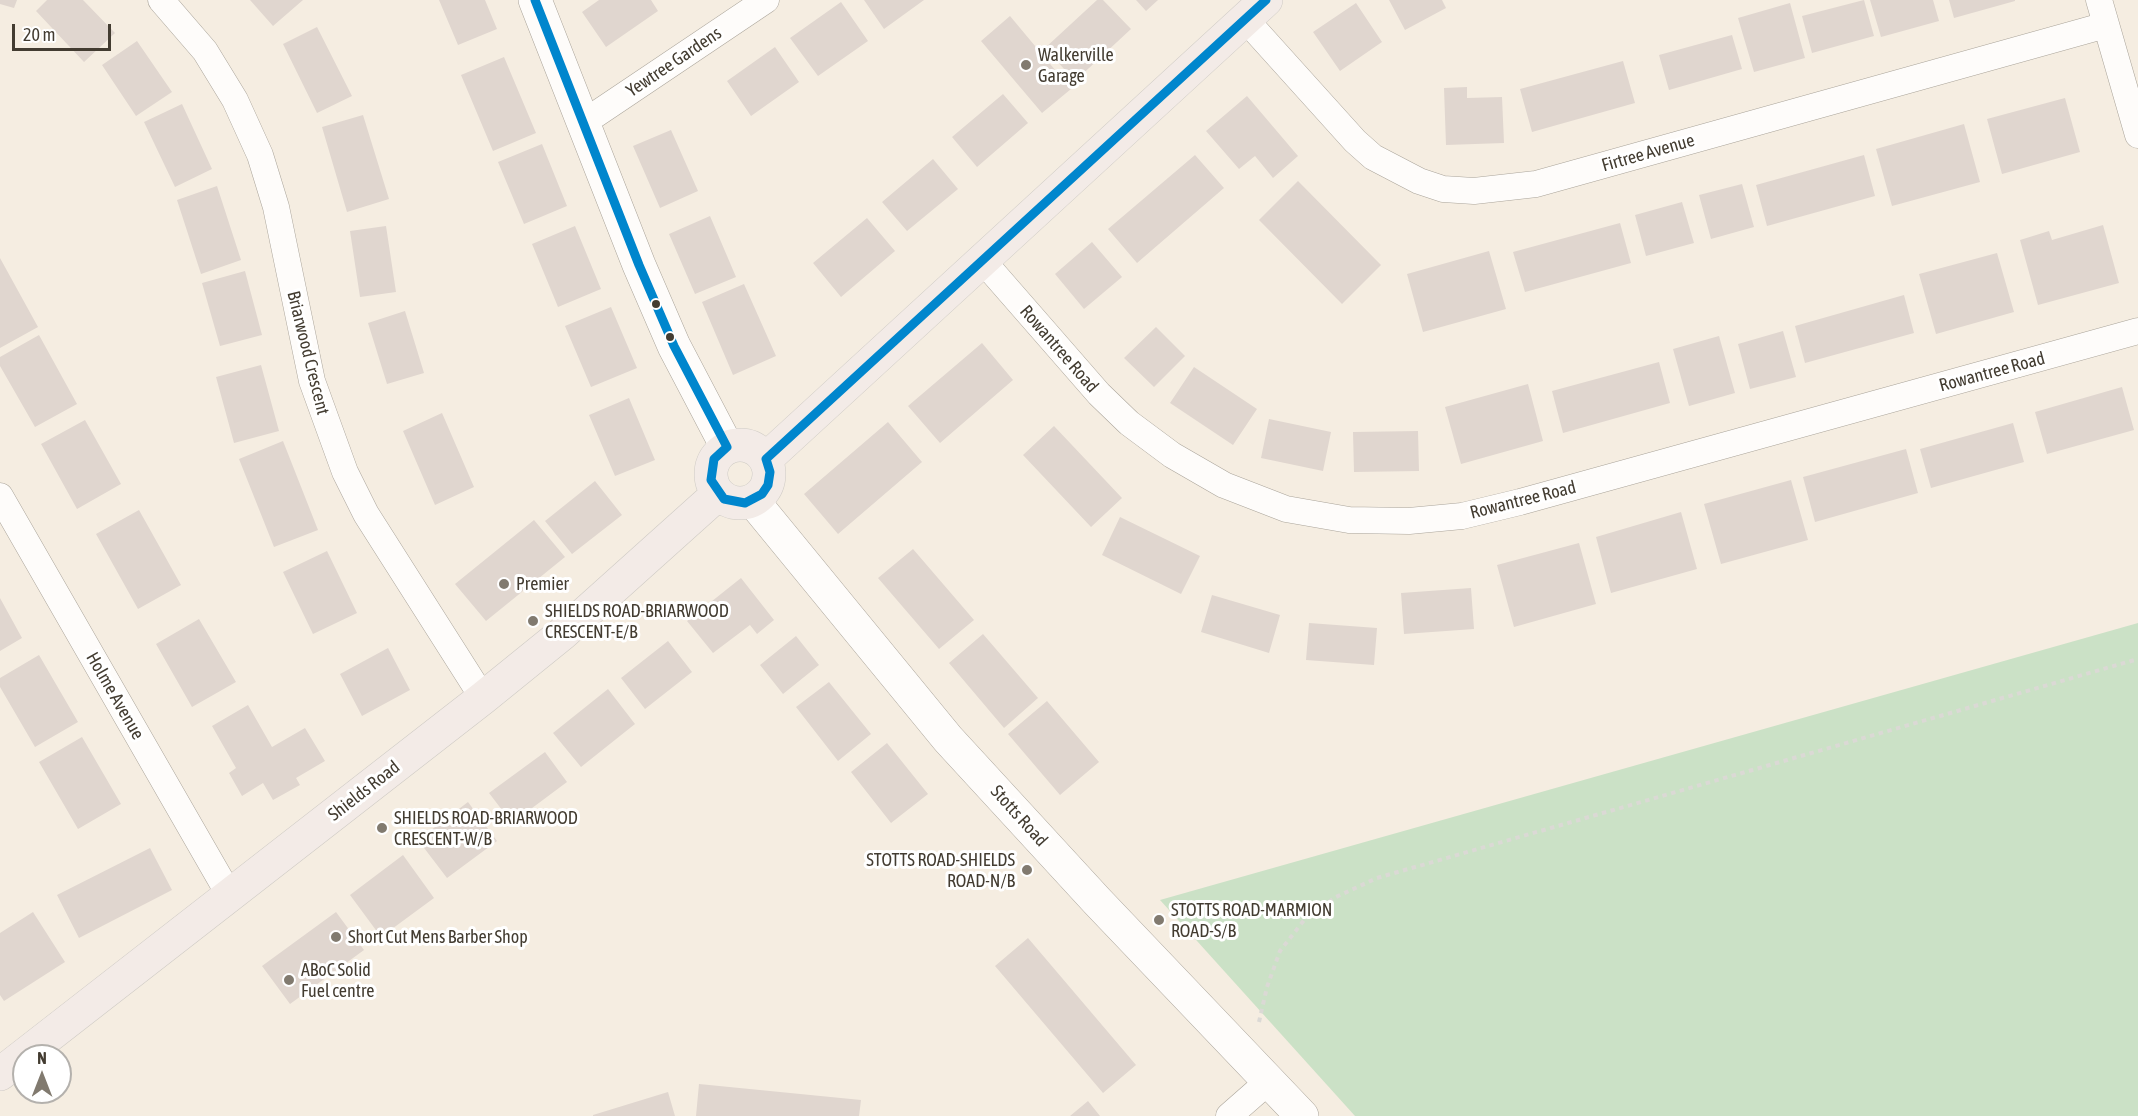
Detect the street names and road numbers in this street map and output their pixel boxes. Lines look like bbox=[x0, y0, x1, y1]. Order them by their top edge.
street label: Yewtree Gardens bbox=[622, 22, 726, 102]
street label: Firtree Avenue bbox=[1599, 129, 1697, 177]
street label: Briarwood Crescent bbox=[282, 289, 334, 417]
street label: Rowantree Road bbox=[1015, 301, 1103, 397]
street label: Rowantree Road bbox=[1937, 348, 2047, 396]
street label: Rowantree Road bbox=[1468, 476, 1578, 524]
street label: Holme Avenue bbox=[81, 649, 149, 743]
street label: Shields Road bbox=[324, 756, 404, 826]
street label: Stotts Road bbox=[986, 781, 1052, 851]

